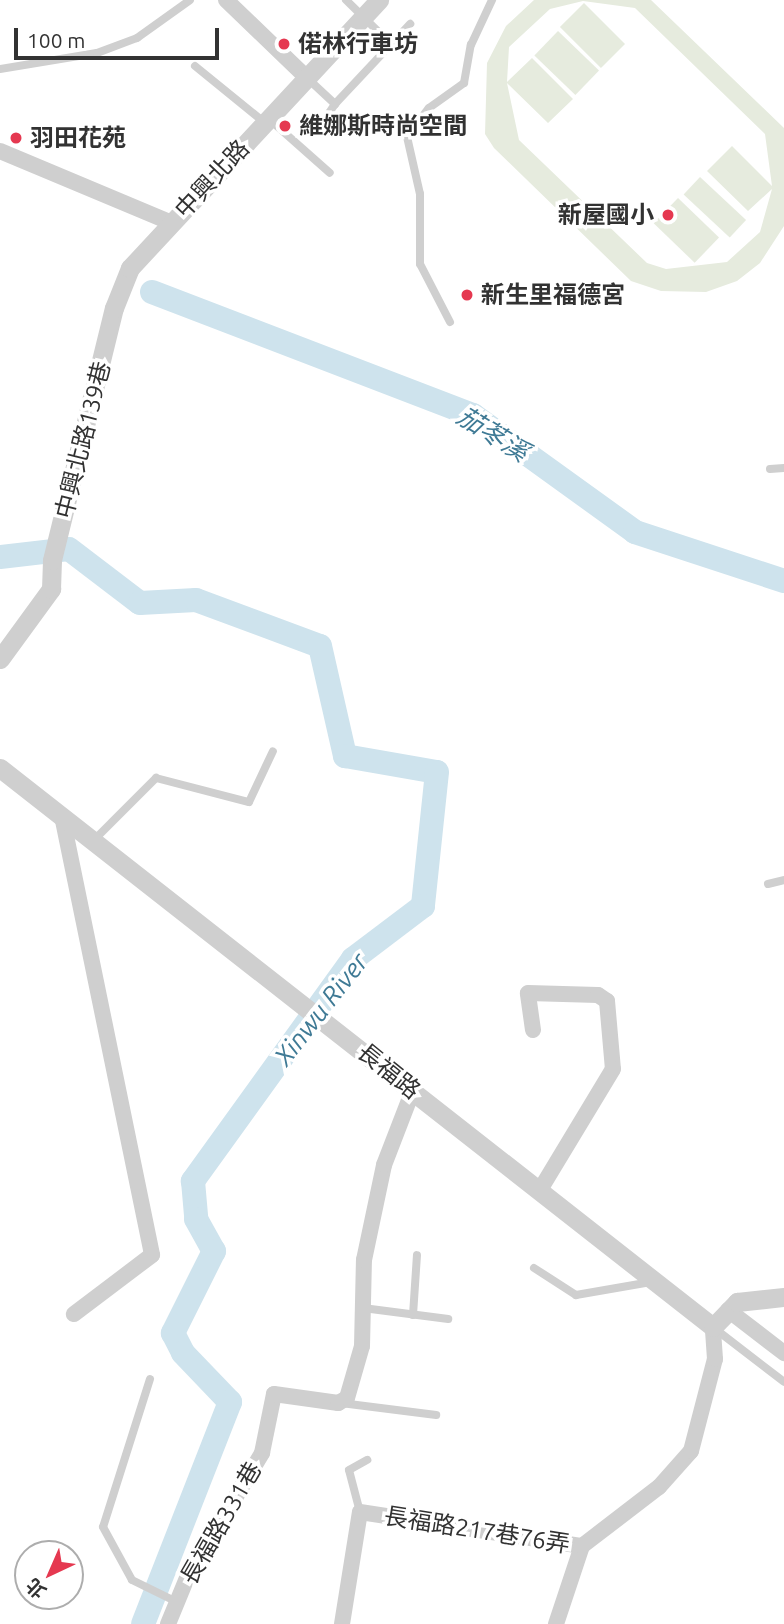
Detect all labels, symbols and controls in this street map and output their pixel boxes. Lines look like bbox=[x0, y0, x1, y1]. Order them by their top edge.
scale bar bbox=[18, 14, 222, 58]
text: 100 m bbox=[27, 28, 85, 52]
place label: 偌林行車坊 bbox=[298, 30, 418, 58]
marker: 偌林行車坊 bbox=[276, 36, 292, 52]
place label: 維娜斯時尚空間 bbox=[299, 112, 467, 140]
marker: 維娜斯時尚空間 bbox=[277, 118, 293, 134]
place label: 羽田花苑 bbox=[30, 124, 126, 152]
marker: 羽田花苑 bbox=[8, 130, 24, 146]
street label: 中興北路 bbox=[169, 134, 255, 224]
place label: 新屋國小 bbox=[558, 201, 654, 229]
marker: 新屋國小 bbox=[660, 207, 676, 223]
place label: 新生里福德宮 bbox=[481, 281, 625, 309]
marker: 新生里福德宮 bbox=[459, 287, 475, 303]
street label: 中興北路139巷 bbox=[50, 359, 116, 521]
water label: 茄苳溪 bbox=[452, 400, 534, 468]
water label: Xinwu River bbox=[268, 947, 374, 1071]
street label: 長福路 bbox=[352, 1037, 426, 1105]
street label: 長福路331巷 bbox=[174, 1457, 268, 1589]
street label: 長福路217巷76弄 bbox=[382, 1501, 572, 1559]
north arrow bbox=[14, 1540, 84, 1610]
text: 北 bbox=[21, 1574, 50, 1603]

